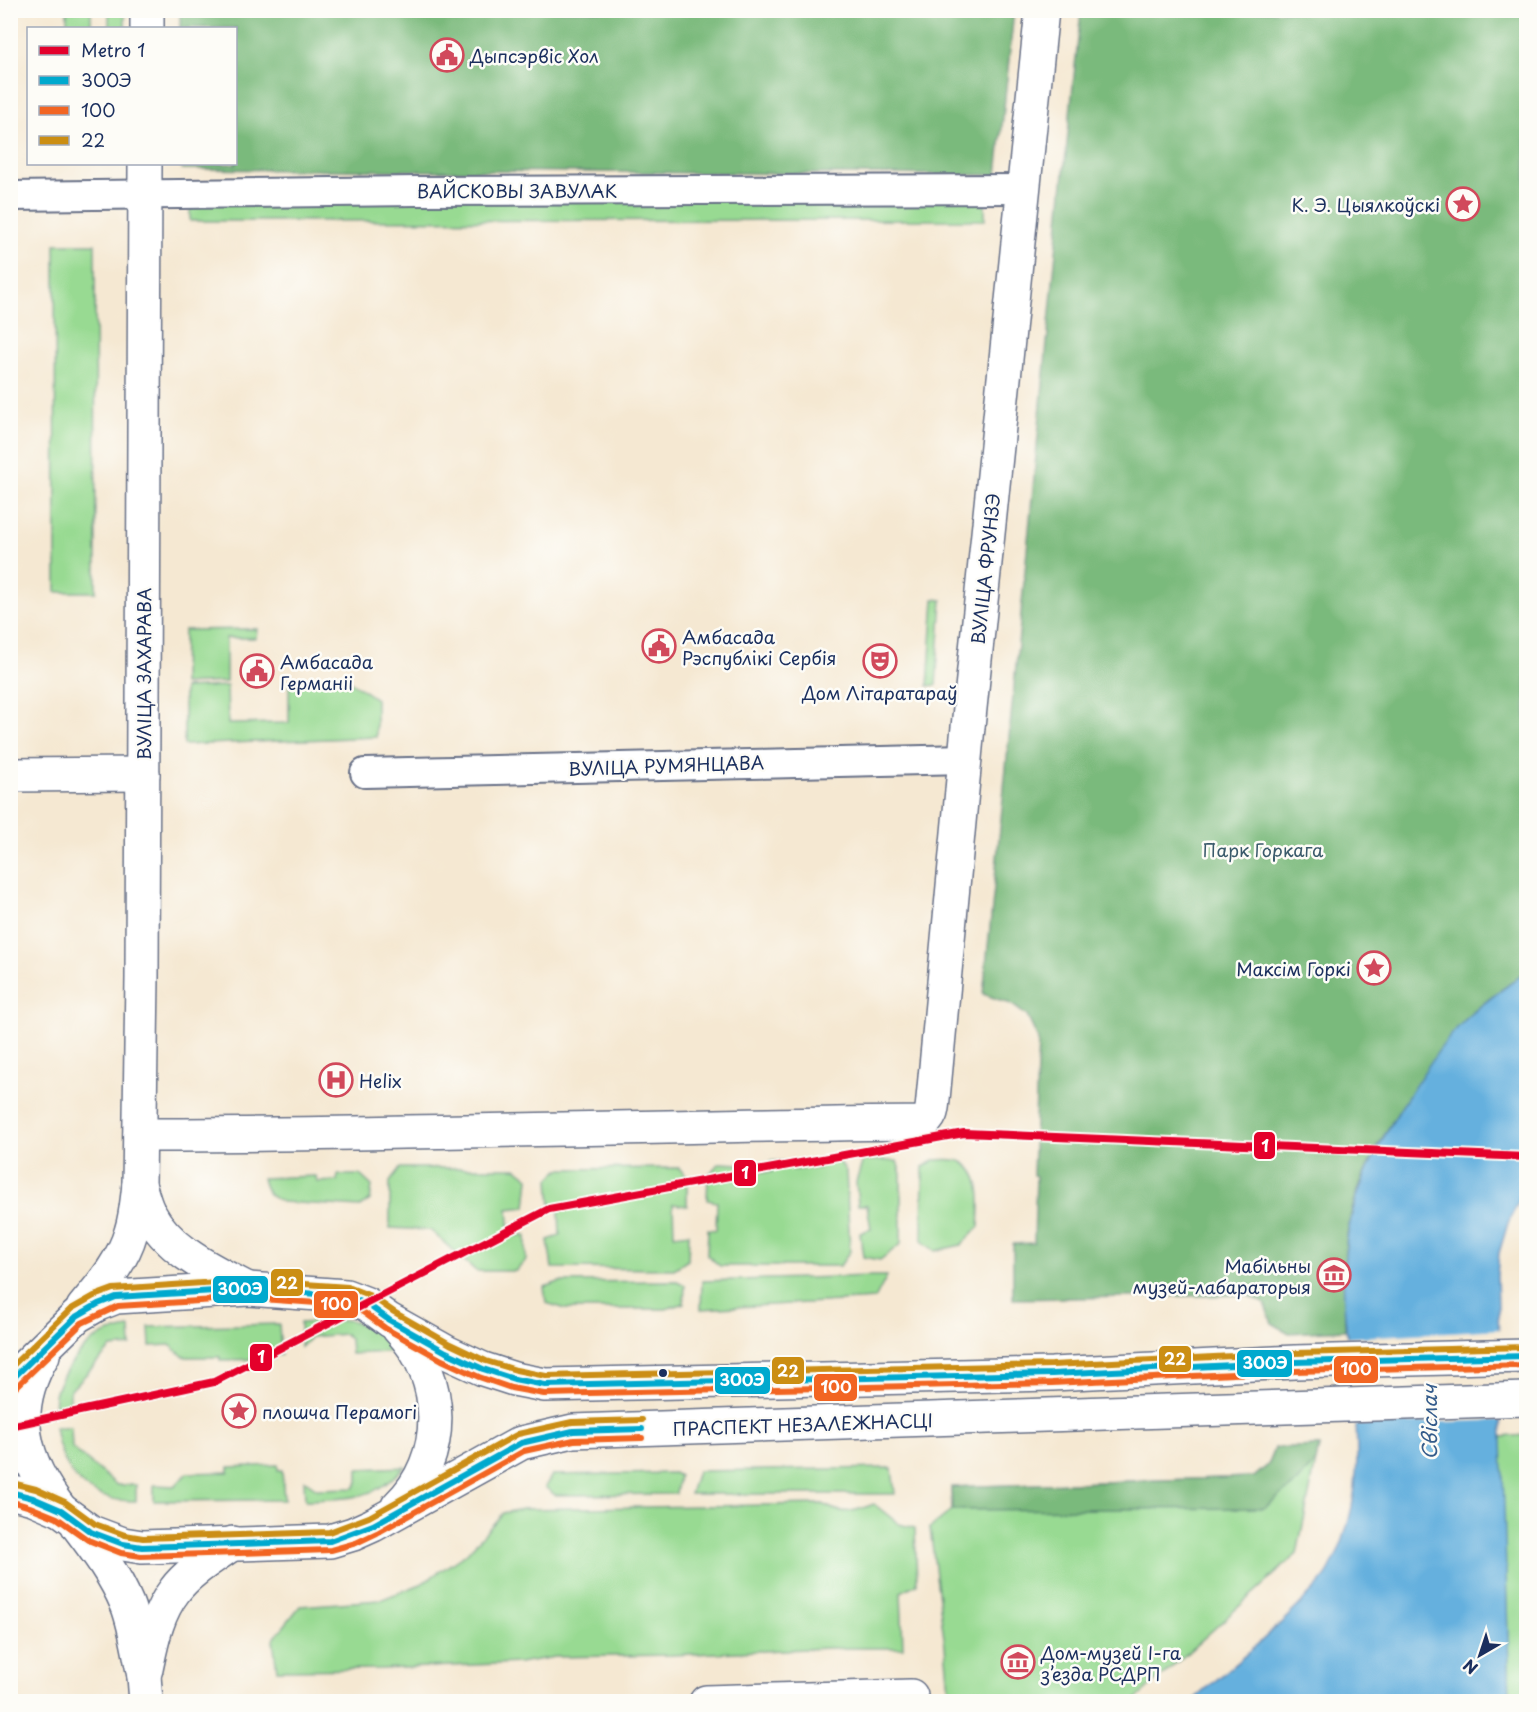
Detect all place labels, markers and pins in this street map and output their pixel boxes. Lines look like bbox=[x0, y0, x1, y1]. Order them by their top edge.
public building icon: Дыпсэрвіс Хол bbox=[429, 37, 465, 73]
place label: Дыпсэрвіс Хол bbox=[469, 42, 599, 69]
place icon: К. Э. Цыялкоўскі bbox=[1445, 186, 1481, 222]
place label: К. Э. Цыялкоўскі bbox=[1292, 191, 1440, 218]
place label: Амбасада Рэспублікі Сербія bbox=[682, 623, 837, 671]
public building icon: Амбасада Рэспублікі Сербія bbox=[641, 628, 677, 664]
theatre icon: Дом Літаратараў bbox=[862, 643, 898, 679]
place label: Амбасада Германіі bbox=[280, 648, 374, 696]
public building icon: Амбасада Германіі bbox=[239, 653, 275, 689]
place label: Дом Літаратараў bbox=[801, 679, 958, 706]
place icon: Максім Горкі bbox=[1356, 950, 1392, 986]
place label: Максім Горкі bbox=[1236, 955, 1351, 982]
hospital icon: Helix bbox=[318, 1062, 354, 1098]
place label: Helix bbox=[359, 1067, 402, 1094]
place label: Мабільны музей-лабараторыя bbox=[1133, 1252, 1311, 1300]
museum icon: Мабільны музей-лабараторыя bbox=[1316, 1257, 1352, 1293]
unlabelled marker bbox=[657, 1367, 669, 1379]
place icon: плошча Перамогі bbox=[221, 1393, 257, 1429]
place label: плошча Перамогі bbox=[262, 1398, 417, 1425]
place label: Дом-музей I-га зʼезда РСДРП bbox=[1040, 1639, 1182, 1687]
museum icon: Дом-музей I-га зʼезда РСДРП bbox=[1000, 1644, 1036, 1680]

